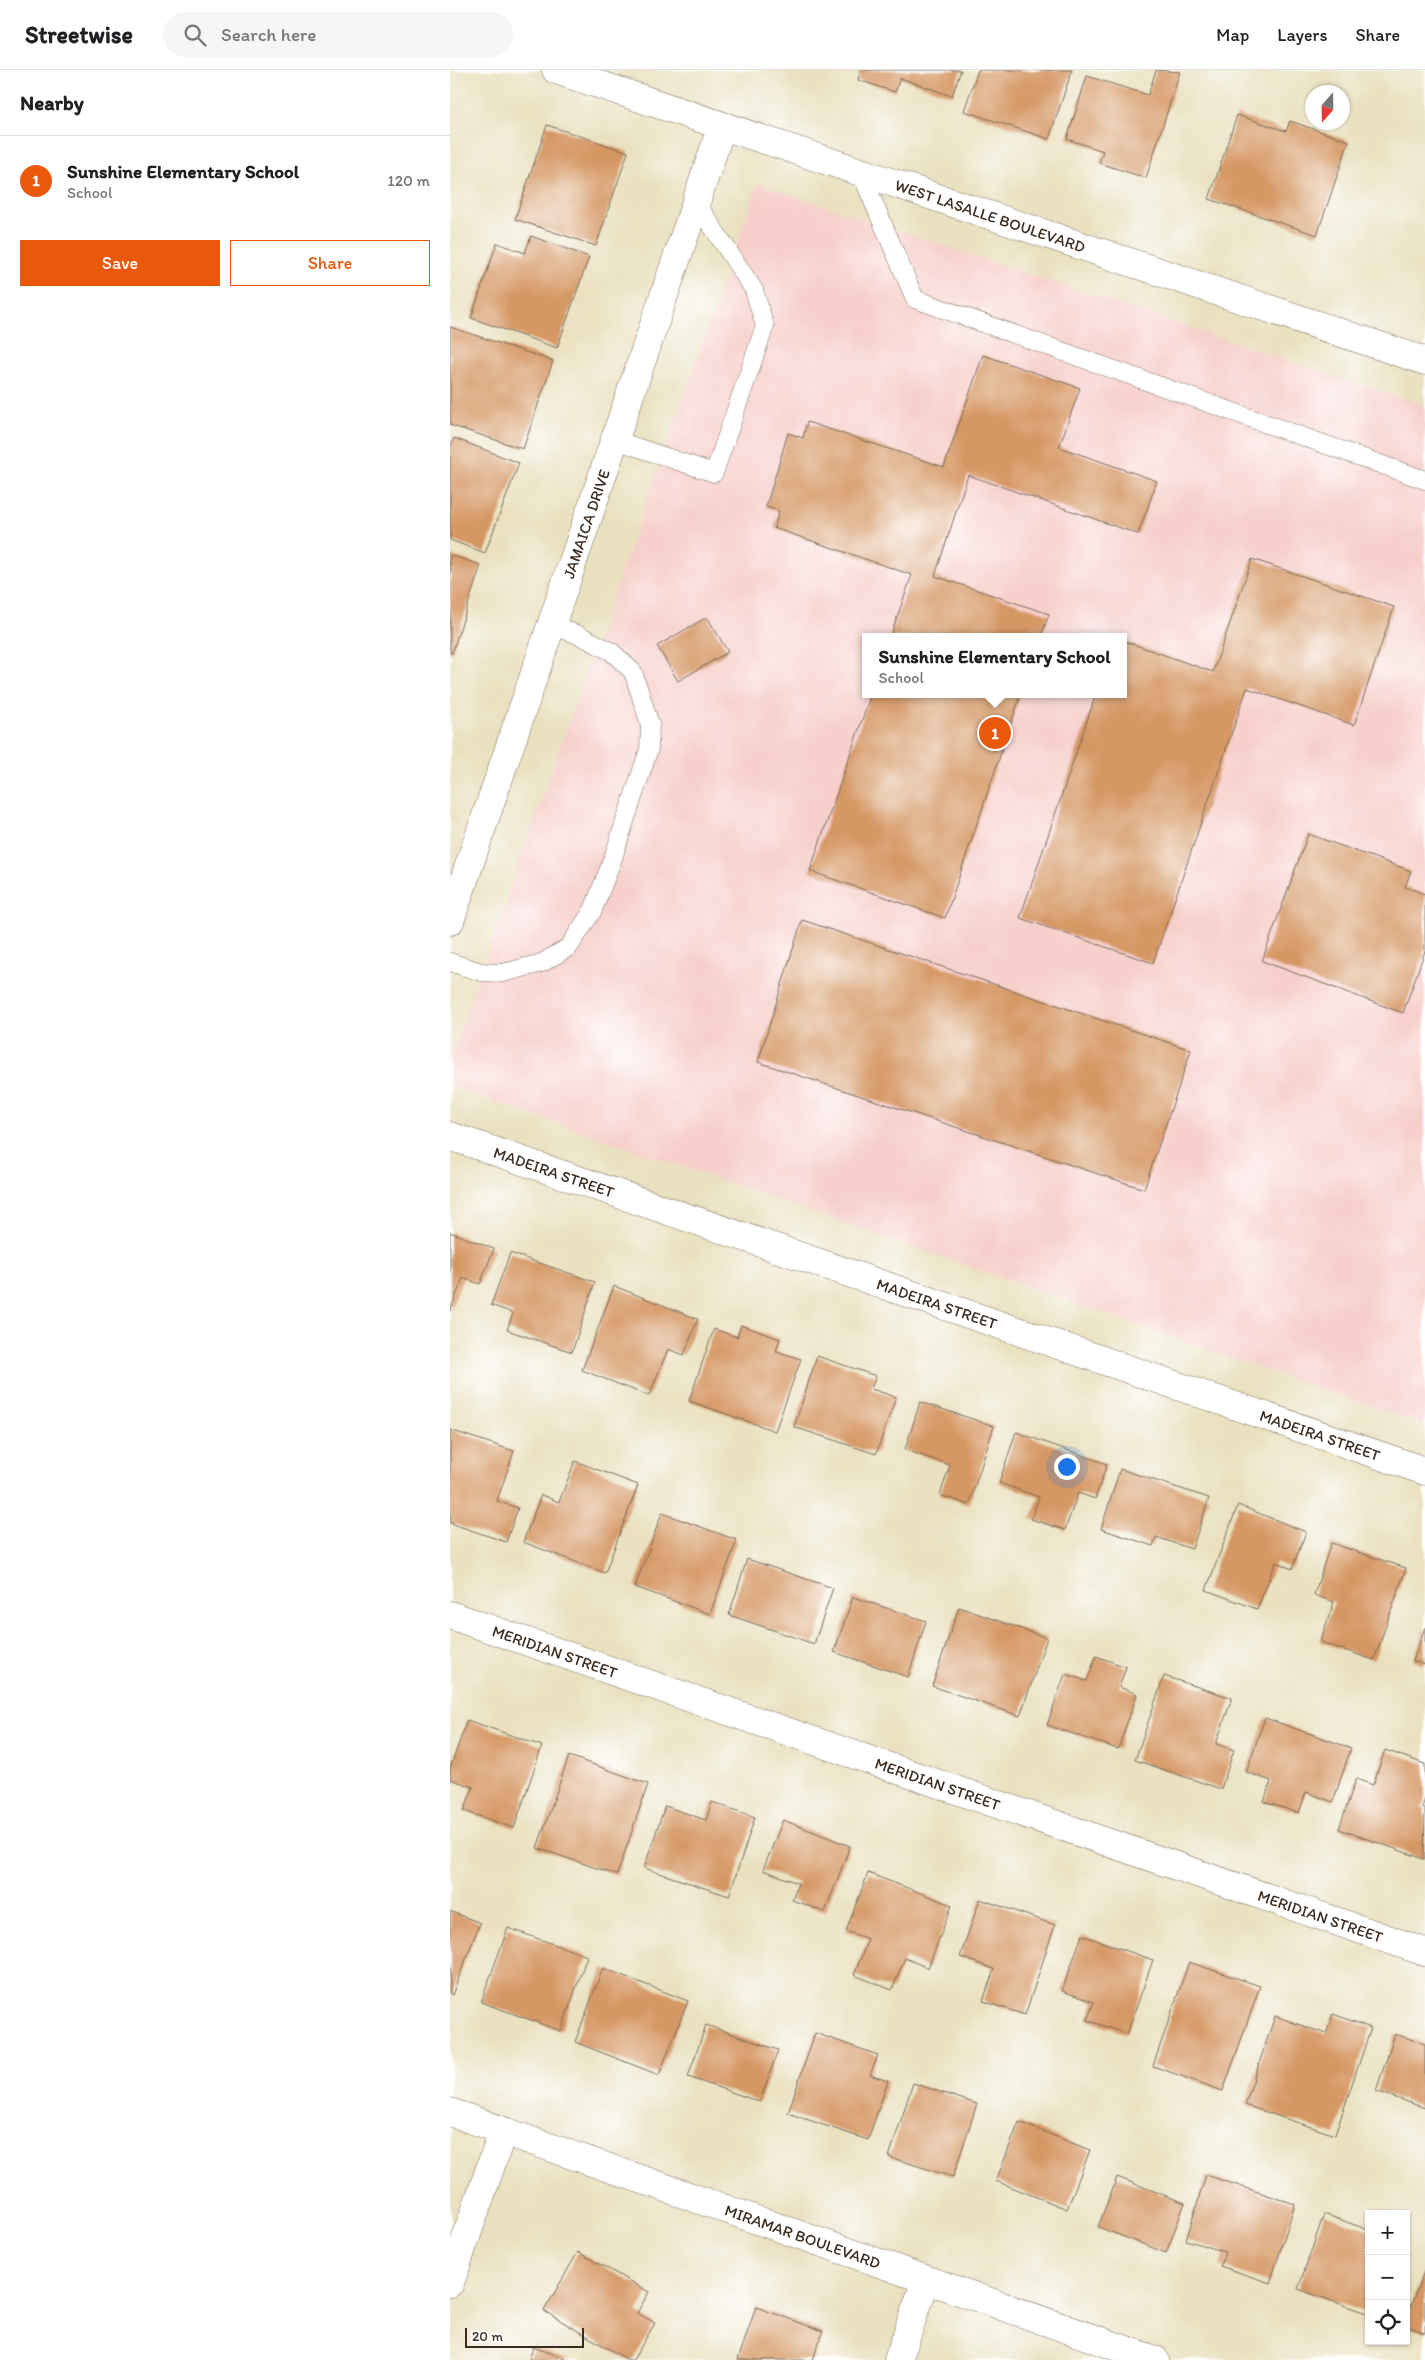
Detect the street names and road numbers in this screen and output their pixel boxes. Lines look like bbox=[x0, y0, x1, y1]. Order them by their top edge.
street label: WEST LASALLE BOULEVARD bbox=[893, 175, 1088, 256]
street label: JAMAICA DRIVE bbox=[559, 466, 613, 581]
street label: MADEIRA STREET bbox=[491, 1142, 617, 1201]
street label: MADEIRA STREET bbox=[874, 1274, 1000, 1333]
street label: MADEIRA STREET bbox=[1257, 1405, 1383, 1464]
street label: MERIDIAN STREET bbox=[490, 1621, 620, 1682]
street label: MERIDIAN STREET bbox=[873, 1753, 1003, 1814]
street label: MERIDIAN STREET bbox=[1255, 1885, 1386, 1946]
street label: MIRAMAR BOULEVARD bbox=[722, 2200, 883, 2272]

